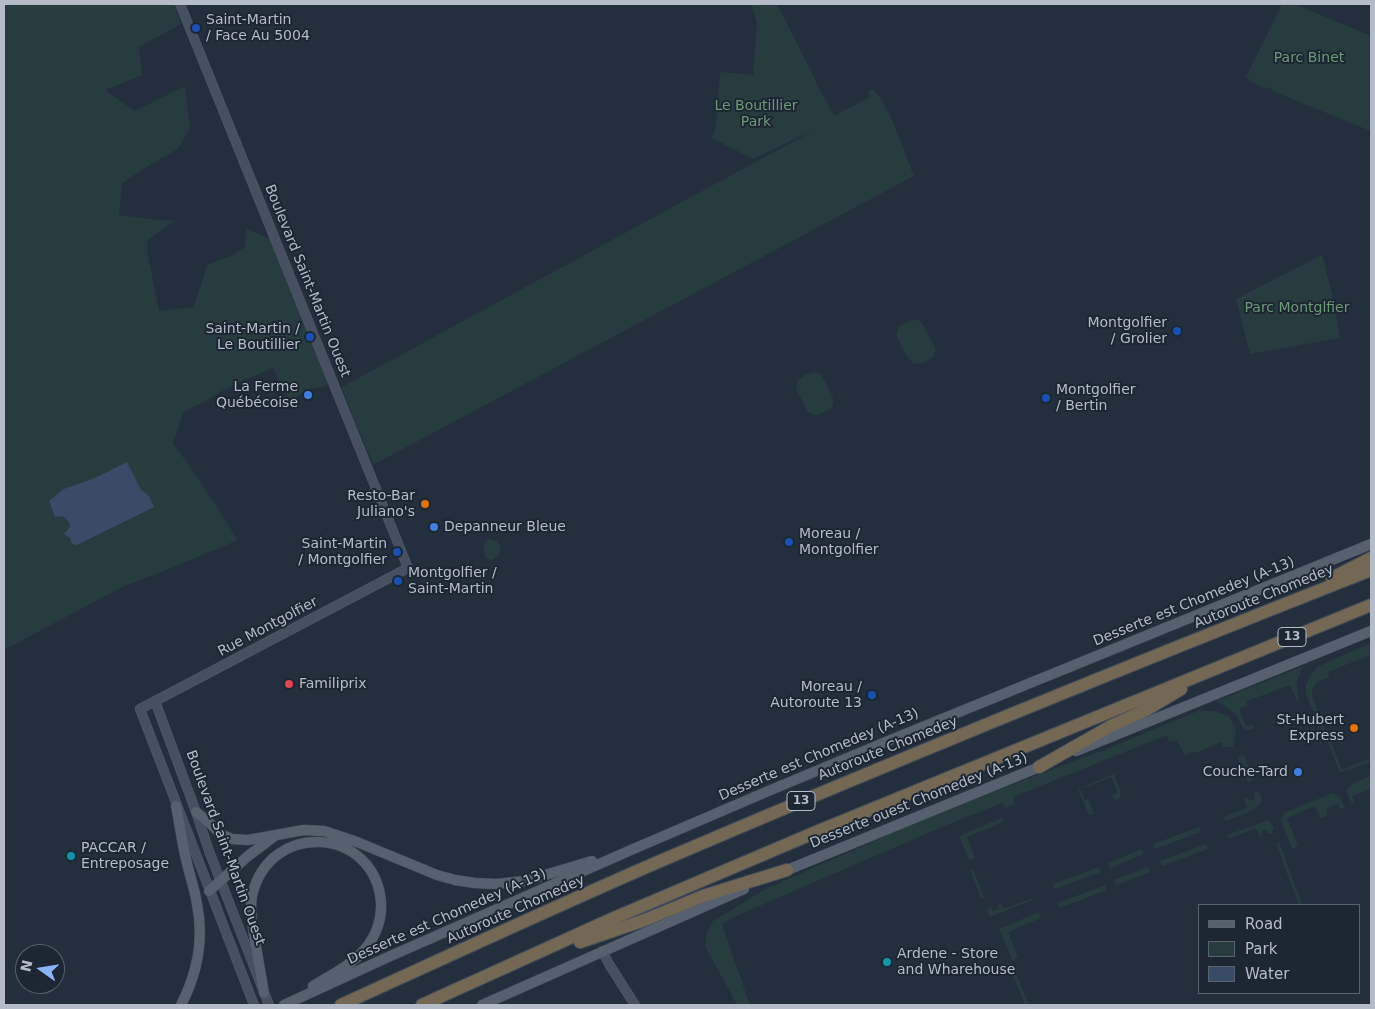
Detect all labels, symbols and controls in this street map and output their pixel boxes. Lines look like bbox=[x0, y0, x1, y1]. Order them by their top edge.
place label: Saint-Martin / Face Au 5004 bbox=[206, 12, 310, 44]
marker: Saint-Martin / Face Au 5004 bbox=[190, 22, 202, 34]
park label: Parc Binet bbox=[1274, 50, 1344, 66]
park label: Le Boutillier Park bbox=[714, 98, 798, 130]
street label: Boulevard Saint-Martin Ouest bbox=[261, 182, 353, 380]
park label: Parc Montglfier bbox=[1245, 300, 1349, 316]
place label: Montgolfier / Grolier bbox=[1087, 315, 1167, 348]
place label: Saint-Martin / Le Boutillier bbox=[205, 321, 300, 354]
marker: Montgolfier / Grolier bbox=[1171, 325, 1183, 337]
marker: Saint-Martin / Le Boutillier bbox=[304, 331, 316, 343]
place label: La Ferme Québécoise bbox=[216, 379, 298, 412]
place label: Montgolfier / Bertin bbox=[1056, 382, 1136, 414]
marker: La Ferme Québécoise bbox=[302, 389, 314, 401]
marker: Montgolfier / Bertin bbox=[1040, 392, 1052, 404]
place label: Resto-Bar Juliano's bbox=[347, 488, 415, 520]
marker: Resto-Bar Juliano's bbox=[419, 498, 431, 510]
place label: Depanneur Bleue bbox=[444, 519, 566, 535]
marker: Depanneur Bleue bbox=[428, 521, 440, 533]
place label: Moreau / Montgolfier bbox=[799, 526, 879, 558]
place label: Saint-Martin / Montgolfier bbox=[298, 536, 387, 568]
marker: Moreau / Montgolfier bbox=[783, 536, 795, 548]
marker: Saint-Martin / Montgolfier bbox=[391, 546, 403, 558]
street label: Desserte est Chomedey (A-13) bbox=[1091, 554, 1297, 650]
street label: Autoroute Chomedey bbox=[1192, 561, 1336, 633]
place label: Montgolfier / Saint-Martin bbox=[408, 565, 497, 598]
marker: Montgolfier / Saint-Martin bbox=[392, 575, 404, 587]
street label: Rue Montgolfier bbox=[215, 594, 321, 660]
road number: 13 bbox=[1278, 628, 1306, 646]
place label: Familiprix bbox=[299, 676, 366, 692]
marker: Familiprix bbox=[283, 678, 295, 690]
place label: Moreau / Autoroute 13 bbox=[770, 679, 862, 712]
marker: Moreau / Autoroute 13 bbox=[866, 689, 878, 701]
street label: Desserte est Chomedey (A-13) bbox=[717, 705, 921, 805]
place label: St-Hubert Express bbox=[1276, 712, 1344, 744]
street label: Autoroute Chomedey bbox=[816, 713, 960, 785]
marker: St-Hubert Express bbox=[1348, 722, 1360, 734]
street label: Boulevard Saint-Martin Ouest bbox=[182, 748, 268, 948]
street label: Desserte ouest Chomedey (A-13) bbox=[808, 750, 1030, 852]
place label: Couche-Tard bbox=[1203, 764, 1288, 780]
marker: Couche-Tard bbox=[1292, 766, 1304, 778]
road number: 13 bbox=[787, 791, 815, 810]
place label: PACCAR / Entreposage bbox=[81, 840, 169, 872]
marker: PACCAR / Entreposage bbox=[65, 850, 77, 862]
street label: Desserte est Chomedey (A-13) bbox=[345, 865, 549, 969]
street label: Autoroute Chomedey bbox=[444, 872, 588, 948]
legend bbox=[1198, 904, 1360, 994]
text: Road bbox=[1245, 915, 1283, 933]
text: Park bbox=[1245, 940, 1277, 958]
north arrow bbox=[15, 944, 65, 994]
place label: Ardene - Store and Wharehouse bbox=[897, 946, 1015, 979]
marker: Ardene - Store and Wharehouse bbox=[881, 956, 893, 968]
text: N bbox=[17, 958, 35, 973]
text: Water bbox=[1245, 965, 1289, 983]

